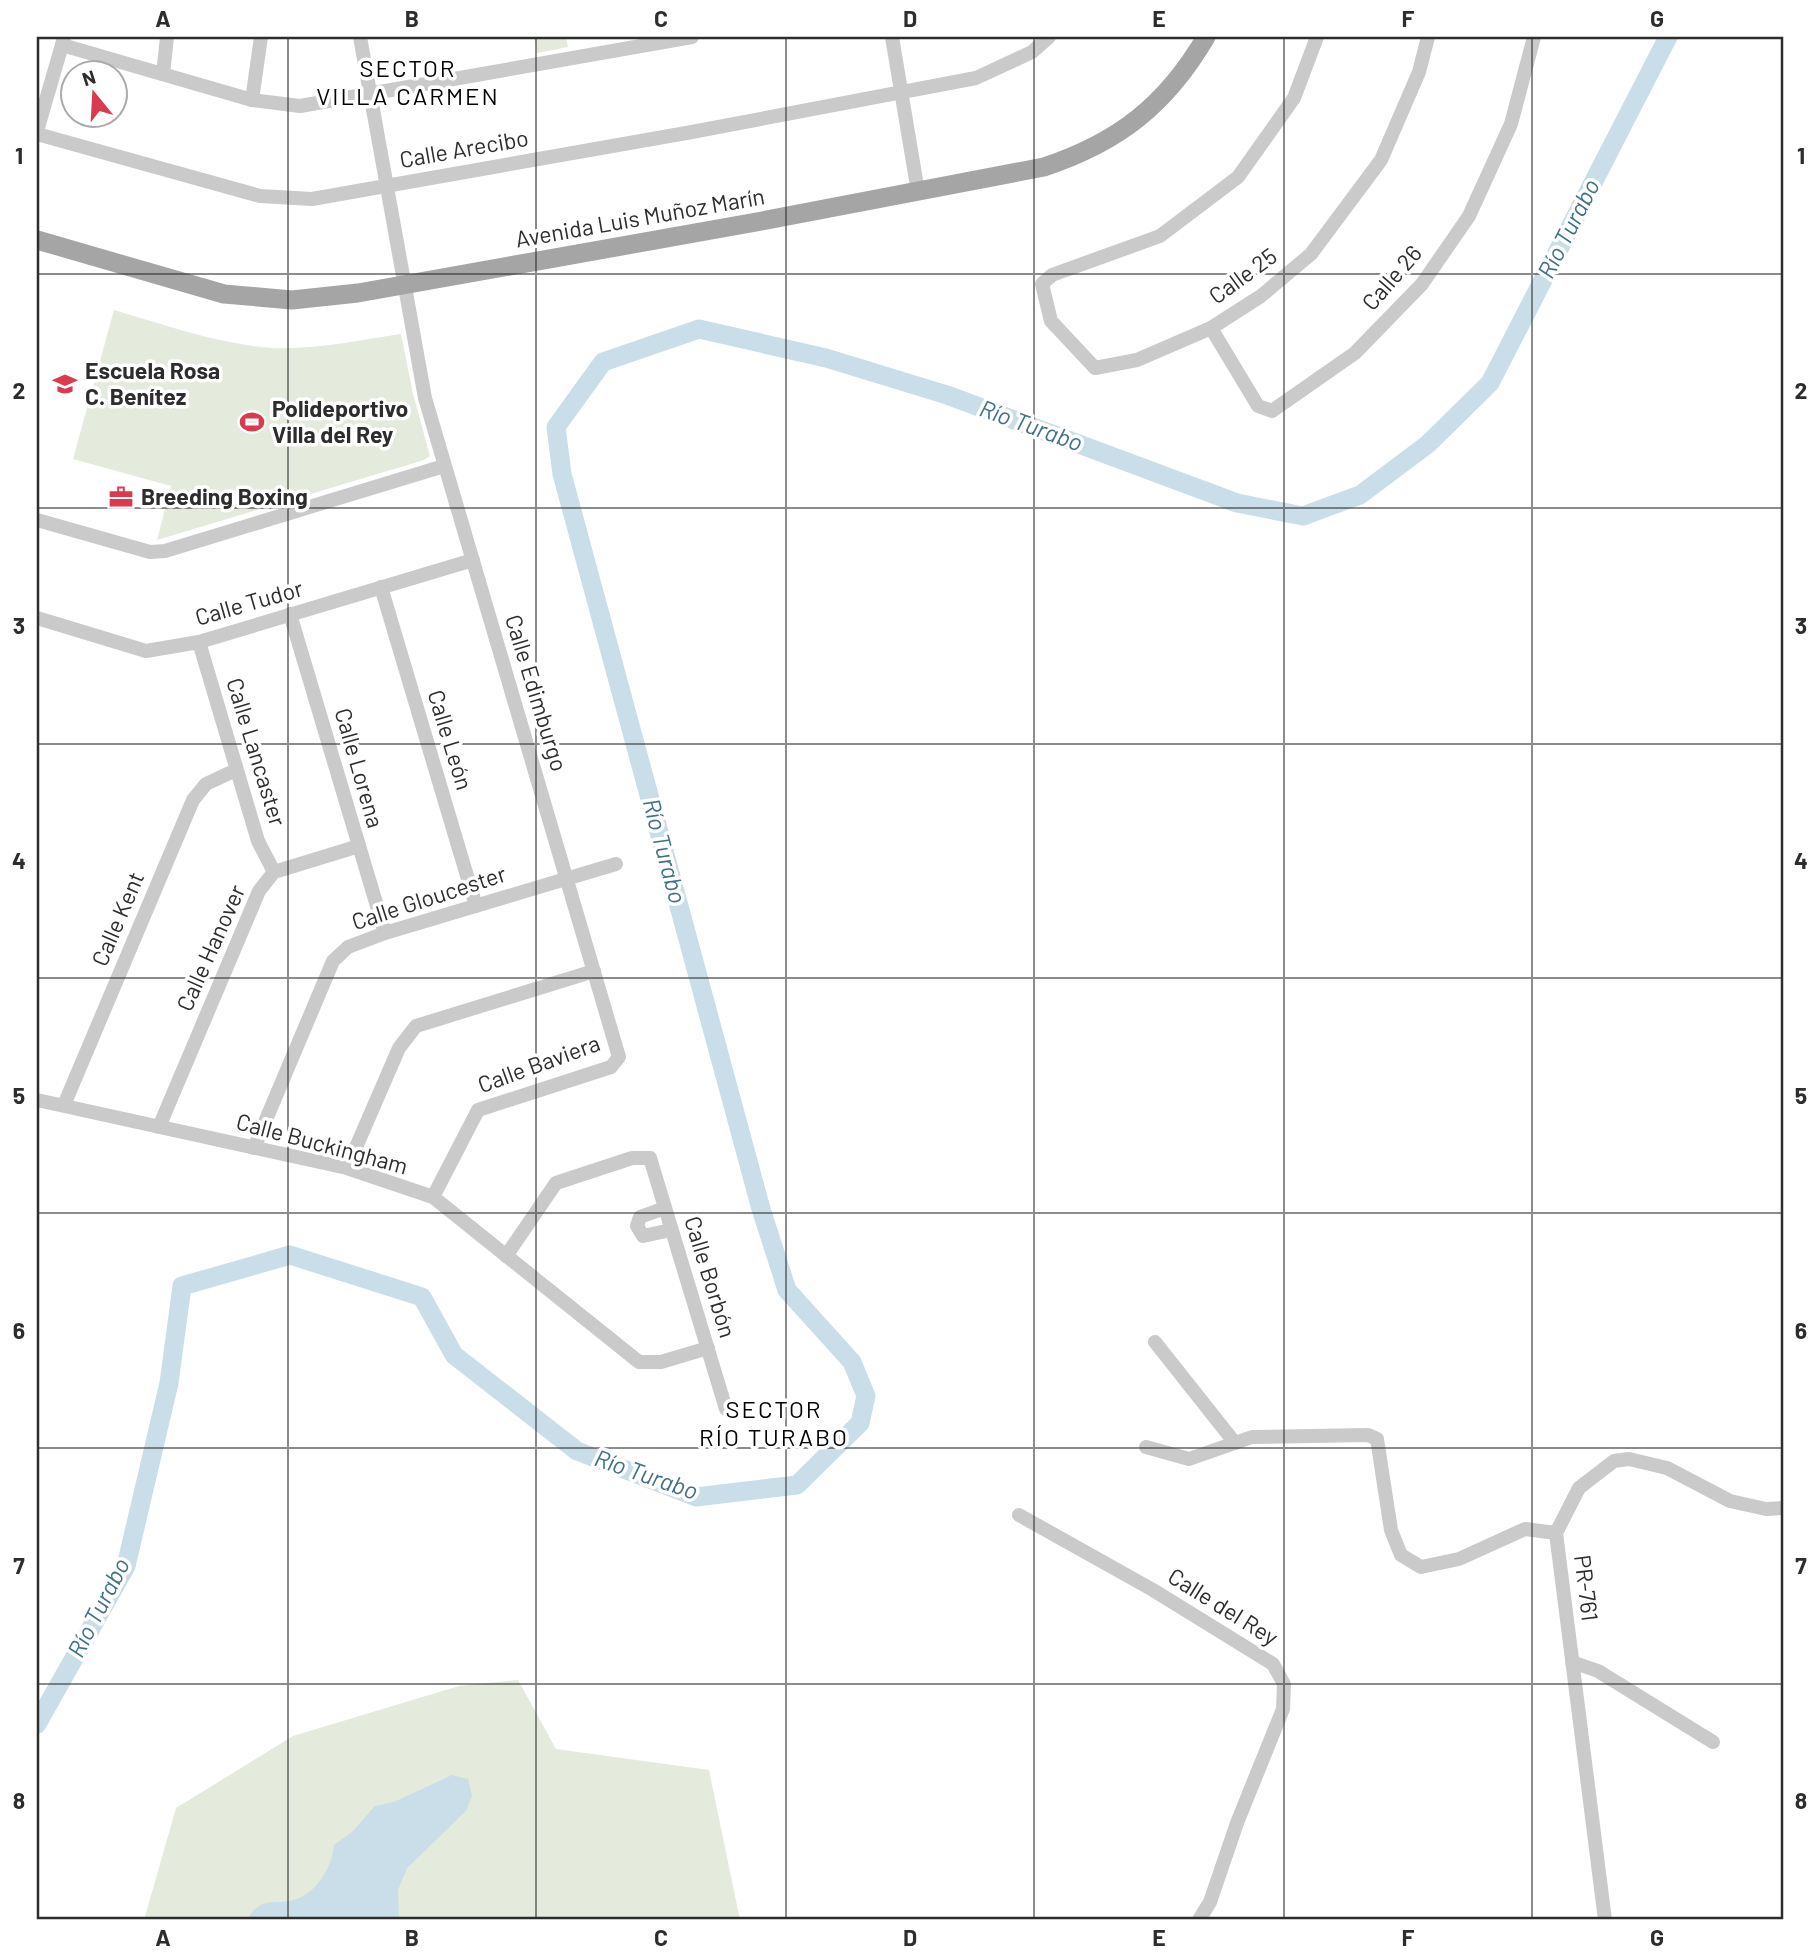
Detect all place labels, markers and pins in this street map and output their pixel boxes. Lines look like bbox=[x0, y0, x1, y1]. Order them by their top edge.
place label: Escuela Rosa C. Benítez bbox=[85, 356, 220, 410]
school or university icon: Escuela Rosa C. Benítez bbox=[51, 370, 79, 398]
place label: Polideportivo Villa del Rey bbox=[272, 394, 408, 448]
sports icon: Polideportivo Villa del Rey bbox=[238, 408, 266, 436]
place label: Breeding Boxing bbox=[141, 482, 308, 510]
office icon: Breeding Boxing bbox=[107, 483, 135, 511]

